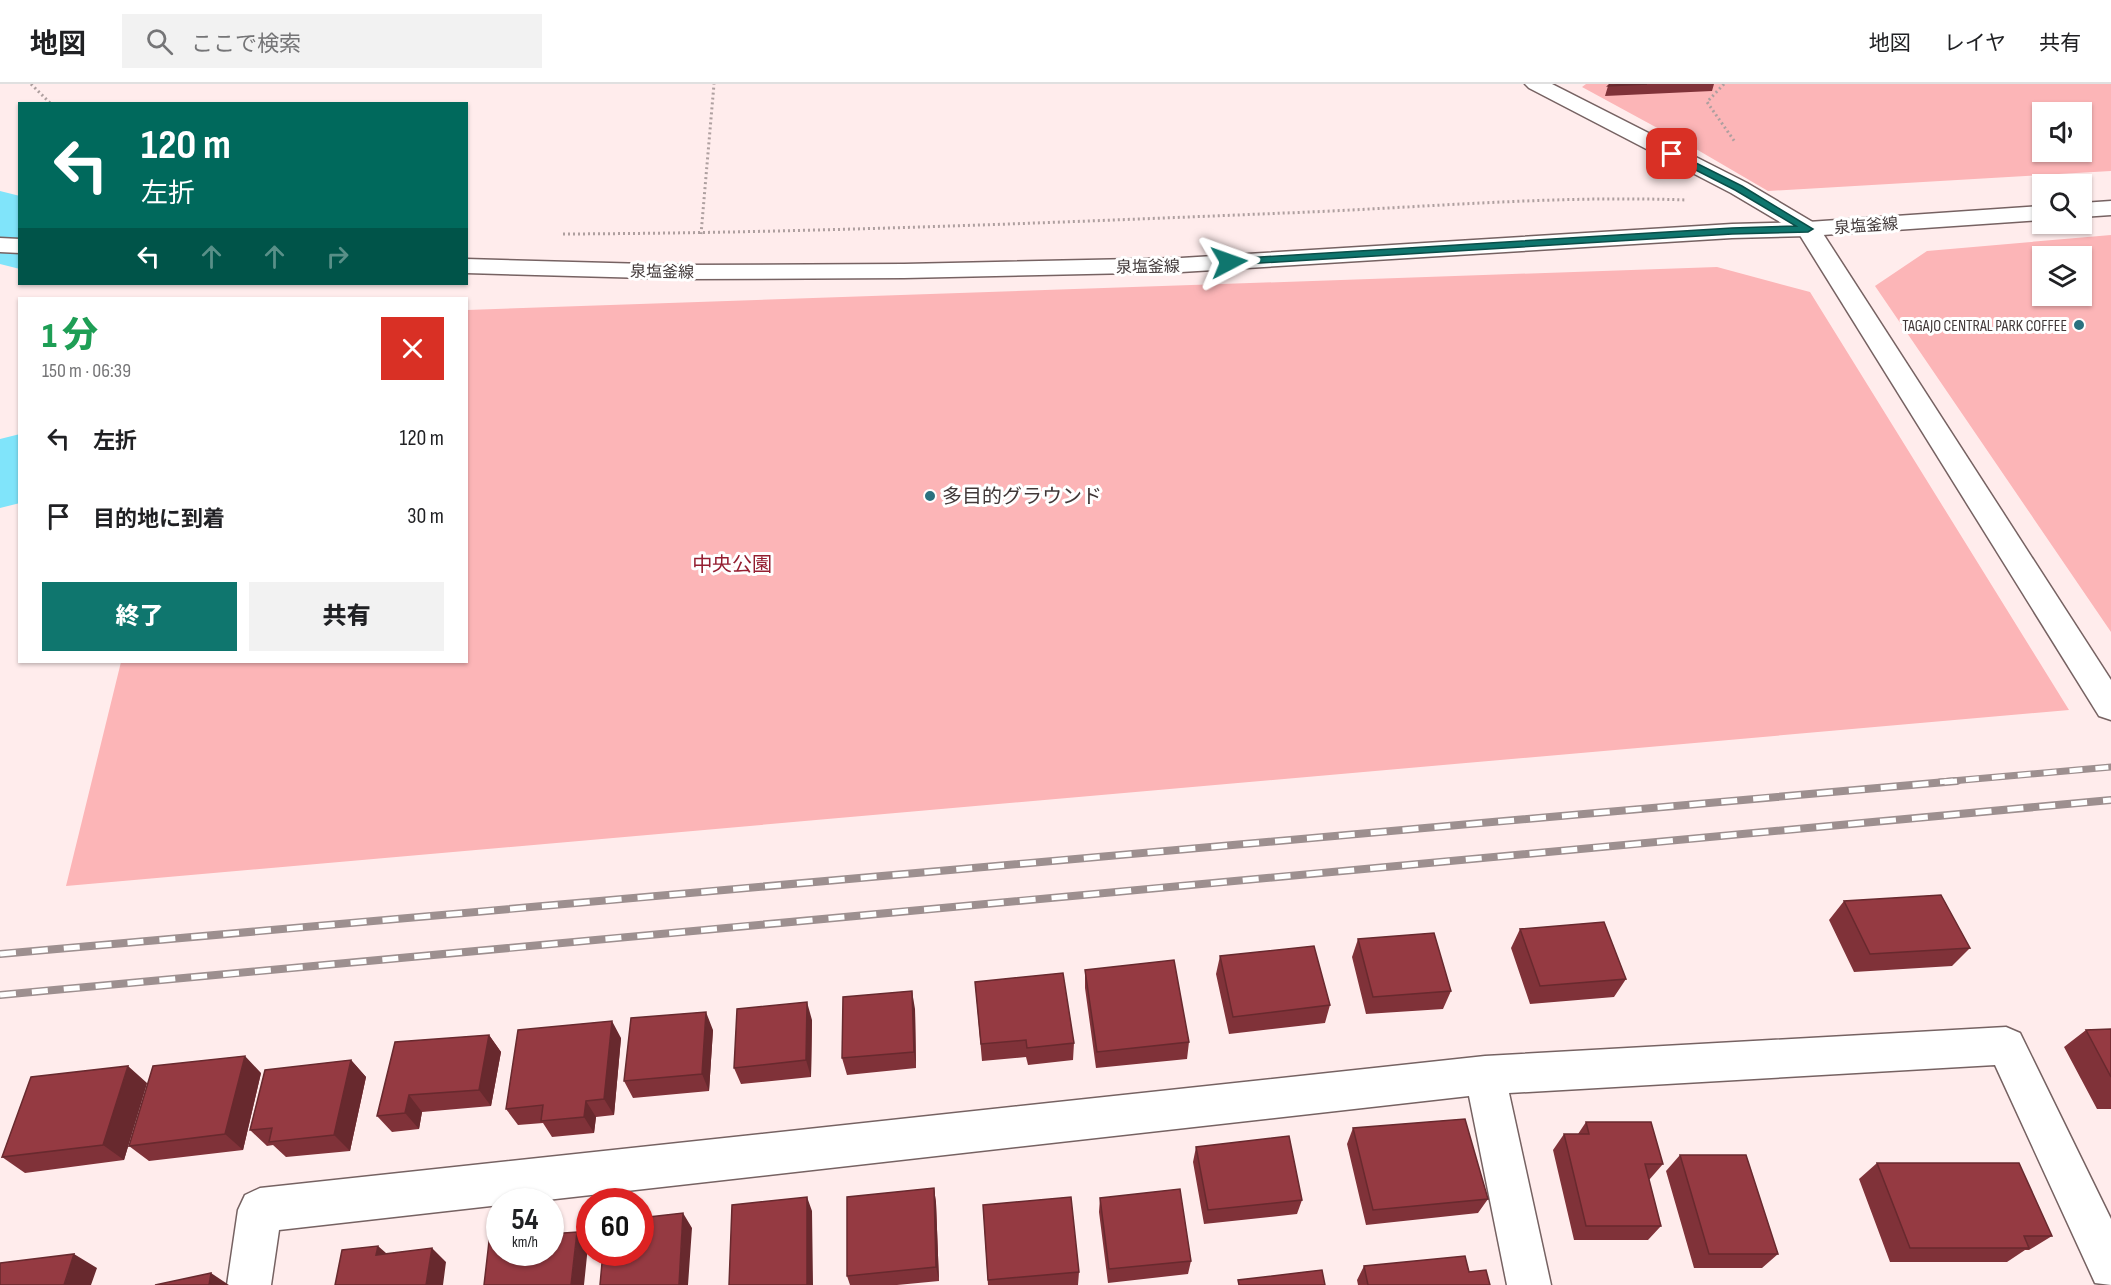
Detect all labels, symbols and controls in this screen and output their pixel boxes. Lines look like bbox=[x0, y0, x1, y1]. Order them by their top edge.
search box bbox=[122, 14, 542, 68]
icon: search bbox=[143, 25, 176, 58]
text: 地図 bbox=[30, 28, 86, 61]
text: ここで検索 bbox=[191, 31, 301, 58]
text: 地図 bbox=[1869, 31, 1911, 56]
text: レイヤ bbox=[1944, 31, 2006, 56]
text: 共有 bbox=[2039, 31, 2081, 56]
map controls bbox=[2032, 102, 2092, 306]
button: sound bbox=[2032, 102, 2092, 162]
text: 120 m bbox=[141, 120, 231, 171]
icon: left bbox=[42, 126, 120, 204]
pin bbox=[1646, 128, 1697, 179]
icon: arrive bbox=[1655, 137, 1688, 170]
button: search bbox=[2032, 174, 2092, 234]
text: 左折 bbox=[141, 178, 195, 210]
street label: 泉塩釜線 bbox=[1834, 215, 1899, 238]
position arrow bbox=[1197, 230, 1261, 294]
icon: left bbox=[132, 240, 165, 273]
icon: ahead bbox=[195, 240, 228, 273]
icon: ahead bbox=[258, 240, 291, 273]
icon: right bbox=[321, 240, 354, 273]
button: layers bbox=[2032, 246, 2092, 306]
street label: 泉塩釜線 bbox=[1116, 257, 1180, 278]
street label: 泉塩釜線 bbox=[630, 262, 694, 283]
text: 1 分 bbox=[42, 315, 98, 358]
button: close bbox=[381, 317, 444, 380]
place label: TAGAJO CENTRAL PARK COFFEE bbox=[1902, 317, 2067, 336]
marker: TAGAJO CENTRAL PARK COFFEE bbox=[2072, 318, 2086, 332]
text: 150 m · 06:39 bbox=[42, 359, 131, 383]
icon: left bbox=[42, 422, 75, 455]
text: 120 m bbox=[400, 425, 444, 452]
text: 左折 bbox=[93, 428, 137, 455]
place label: 多目的グラウンド bbox=[942, 485, 1102, 509]
marker: 多目的グラウンド bbox=[923, 489, 937, 503]
icon: arrive bbox=[42, 500, 75, 533]
text: 30 m bbox=[407, 503, 444, 530]
text: 目的地に到着 bbox=[93, 506, 225, 533]
park label: 中央公園 bbox=[692, 553, 772, 577]
button: 終了 bbox=[42, 582, 237, 651]
button: 共有 bbox=[249, 582, 444, 651]
speed limit sign: 60 bbox=[576, 1188, 654, 1266]
text: 54 bbox=[511, 1202, 539, 1238]
text: km/h bbox=[512, 1233, 538, 1252]

